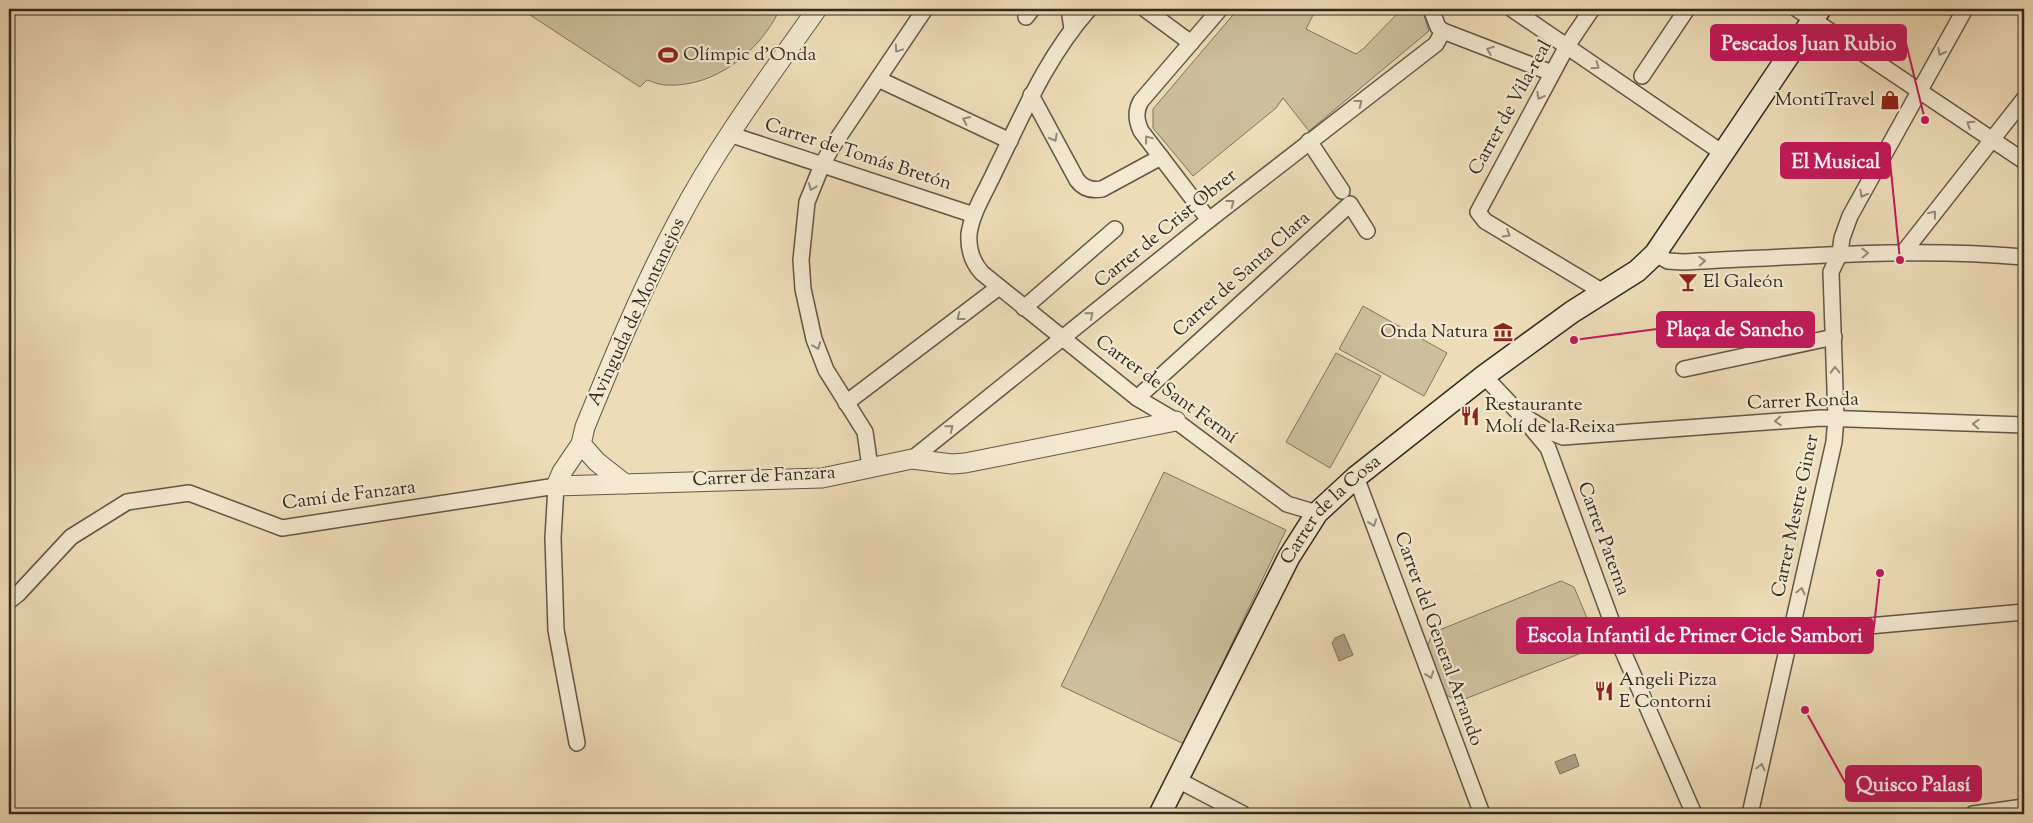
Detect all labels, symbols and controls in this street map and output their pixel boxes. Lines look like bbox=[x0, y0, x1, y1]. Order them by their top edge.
callout: Pescados Juan Rubio bbox=[1711, 25, 1906, 60]
text: Pescados Juan Rubio bbox=[1722, 31, 1897, 60]
street label: Carrer de Vila-real bbox=[1463, 35, 1559, 181]
place label: Olímpic d'Onda bbox=[683, 42, 816, 69]
sports icon: Olímpic d'Onda bbox=[657, 44, 679, 66]
one-way arrow bbox=[895, 44, 904, 53]
one-way arrow bbox=[1486, 45, 1495, 56]
one-way arrow bbox=[1937, 46, 1947, 55]
one-way arrow bbox=[1590, 60, 1599, 69]
place label: MontiTravel bbox=[1775, 87, 1875, 114]
shop icon: MontiTravel bbox=[1879, 89, 1901, 111]
one-way arrow bbox=[1536, 90, 1546, 99]
one-way arrow bbox=[1353, 100, 1363, 109]
street label: Carrer de Tomás Bretón bbox=[761, 112, 955, 198]
one-way arrow bbox=[962, 117, 971, 127]
one-way arrow bbox=[1966, 121, 1975, 130]
one-way arrow bbox=[1048, 133, 1058, 142]
one-way arrow bbox=[1145, 136, 1153, 145]
callout: El Musical bbox=[1781, 143, 1890, 178]
text: El Musical bbox=[1792, 149, 1881, 178]
street label: Carrer de Crist Obrer bbox=[1089, 163, 1243, 295]
one-way arrow bbox=[808, 182, 819, 191]
one-way arrow bbox=[1859, 188, 1869, 197]
one-way arrow bbox=[1225, 200, 1234, 208]
street label: Carrer de Santa Clara bbox=[1167, 206, 1317, 344]
one-way arrow bbox=[1927, 210, 1936, 220]
street label: Avinguda de Montanejos bbox=[581, 214, 693, 410]
one-way arrow bbox=[1501, 228, 1510, 238]
one-way arrow bbox=[1861, 248, 1869, 258]
one-way arrow bbox=[1699, 256, 1707, 267]
place label: El Galeón bbox=[1703, 269, 1784, 296]
bar icon: El Galeón bbox=[1677, 271, 1699, 293]
one-way arrow bbox=[956, 311, 966, 320]
one-way arrow bbox=[1084, 312, 1094, 321]
callout: Plaça de Sancho bbox=[1657, 312, 1814, 347]
text: Plaça de Sancho bbox=[1666, 317, 1804, 346]
place label: Onda Natura bbox=[1380, 319, 1488, 346]
museum icon: Onda Natura bbox=[1492, 321, 1514, 343]
street label: Carrer de Sant Fermí bbox=[1089, 329, 1243, 451]
one-way arrow bbox=[811, 341, 821, 350]
one-way arrow bbox=[1830, 365, 1840, 373]
street label: Carrer Ronda bbox=[1747, 387, 1860, 417]
place label: Restaurante Molí de la Reixa bbox=[1485, 392, 1616, 441]
restaurant icon: Restaurante Molí de la Reixa bbox=[1459, 405, 1481, 427]
one-way arrow bbox=[1774, 415, 1782, 426]
one-way arrow bbox=[1971, 418, 1979, 429]
one-way arrow bbox=[944, 426, 953, 434]
street label: Carrer Mestre Giner bbox=[1766, 432, 1826, 600]
street label: Carrer de la Cosa bbox=[1274, 448, 1387, 570]
street label: Carrer de Fanzara bbox=[692, 460, 836, 494]
street label: Camí de Fanzara bbox=[281, 474, 417, 518]
street label: Carrer Paterna bbox=[1570, 478, 1636, 600]
one-way arrow bbox=[1367, 518, 1377, 527]
street label: Carrer del General Arrando bbox=[1387, 528, 1489, 750]
one-way arrow bbox=[1795, 587, 1806, 596]
callout: Escola Infantil de Primer Cicle Sambori bbox=[1517, 618, 1873, 653]
text: Escola Infantil de Primer Cicle Sambori bbox=[1527, 623, 1863, 652]
place label: Angeli Pizza E Contorni bbox=[1619, 667, 1717, 716]
one-way arrow bbox=[1424, 670, 1434, 679]
restaurant icon: Angeli Pizza E Contorni bbox=[1593, 680, 1615, 702]
one-way arrow bbox=[1755, 762, 1766, 771]
callout: Quisco Palasí bbox=[1846, 766, 1981, 801]
text: Quisco Palasí bbox=[1856, 772, 1971, 801]

